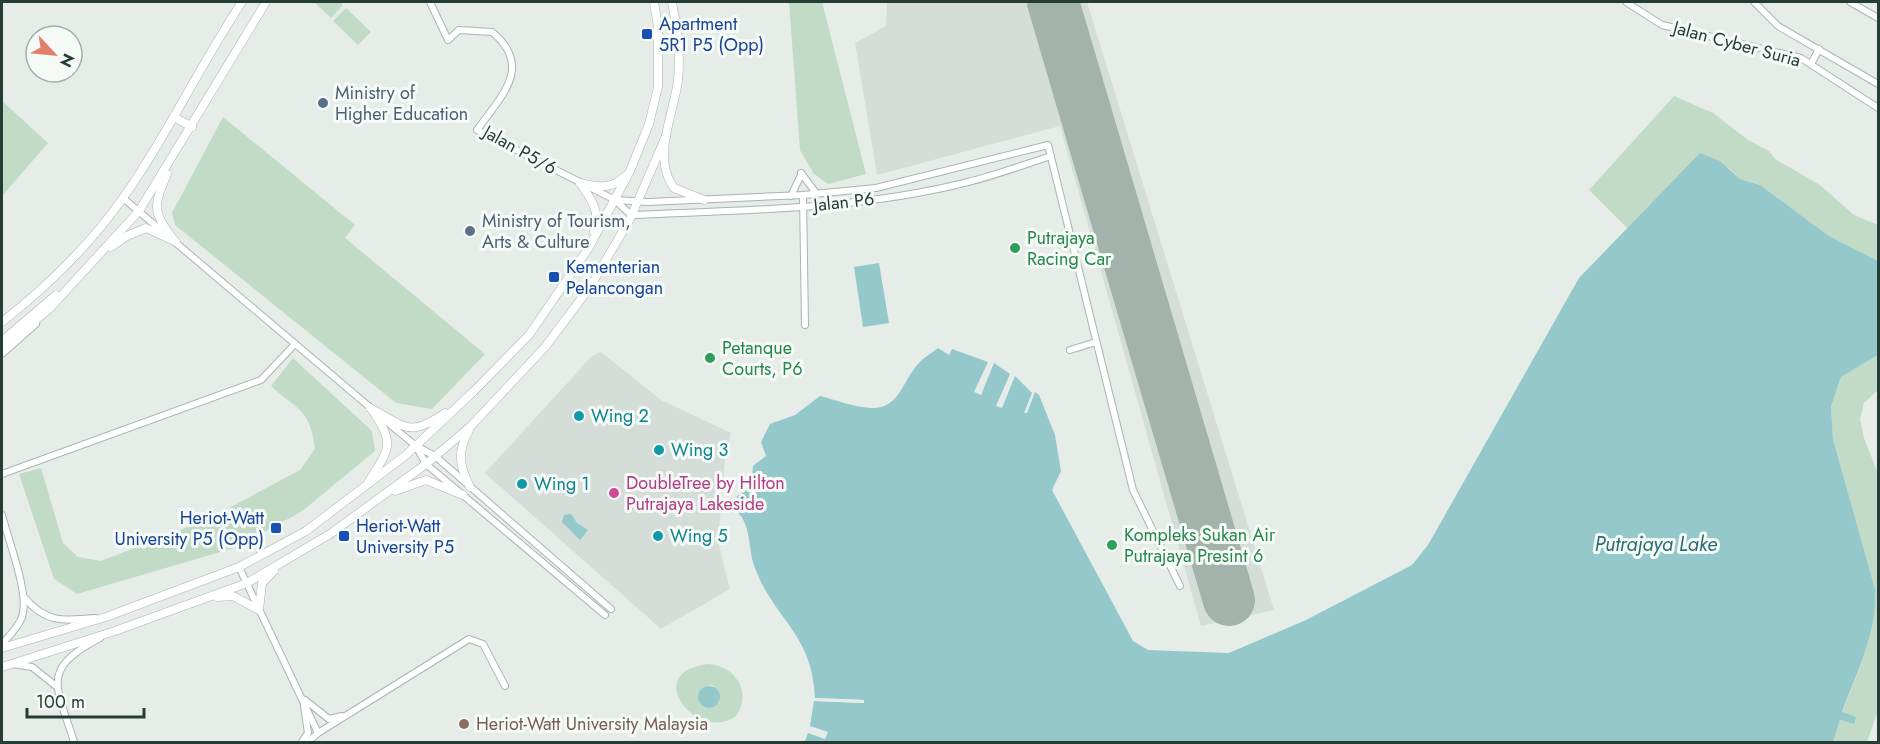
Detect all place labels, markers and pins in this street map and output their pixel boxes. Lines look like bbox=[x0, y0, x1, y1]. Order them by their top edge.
place label: Apartment 5R1 P5 (Opp) bbox=[659, 11, 764, 58]
marker: Apartment 5R1 P5 (Opp) bbox=[640, 27, 654, 41]
place label: Ministry of Higher Education bbox=[335, 80, 468, 127]
marker: Ministry of Higher Education bbox=[316, 96, 330, 110]
place label: Ministry of Tourism, Arts & Culture bbox=[482, 208, 631, 255]
marker: Ministry of Tourism, Arts & Culture bbox=[463, 224, 477, 238]
place label: Putrajaya Racing Car bbox=[1027, 225, 1112, 272]
marker: Putrajaya Racing Car bbox=[1008, 241, 1022, 255]
place label: Kementerian Pelancongan bbox=[566, 254, 663, 301]
marker: Kementerian Pelancongan bbox=[547, 270, 561, 284]
place label: Petanque Courts, P6 bbox=[722, 335, 803, 382]
marker: Petanque Courts, P6 bbox=[703, 351, 717, 365]
place label: Wing 2 bbox=[591, 403, 649, 429]
marker: Wing 2 bbox=[572, 409, 586, 423]
place label: Wing 3 bbox=[671, 437, 729, 463]
marker: Wing 3 bbox=[652, 443, 666, 457]
place label: DoubleTree by Hilton Putrajaya Lakeside bbox=[626, 470, 785, 517]
place label: Wing 1 bbox=[534, 471, 590, 497]
marker: Wing 1 bbox=[515, 477, 529, 491]
marker: DoubleTree by Hilton Putrajaya Lakeside bbox=[607, 486, 621, 500]
place label: Heriot-Watt University P5 (Opp) bbox=[115, 505, 265, 552]
place label: Heriot-Watt University P5 bbox=[356, 513, 454, 560]
marker: Heriot-Watt University P5 (Opp) bbox=[269, 521, 283, 535]
place label: Kompleks Sukan Air Putrajaya Presint 6 bbox=[1124, 522, 1276, 569]
place label: Wing 5 bbox=[670, 523, 728, 549]
marker: Heriot-Watt University P5 bbox=[337, 529, 351, 543]
marker: Wing 5 bbox=[651, 529, 665, 543]
marker: Kompleks Sukan Air Putrajaya Presint 6 bbox=[1105, 538, 1119, 552]
place label: Heriot-Watt University Malaysia bbox=[476, 711, 708, 737]
marker: Heriot-Watt University Malaysia bbox=[457, 717, 471, 731]

